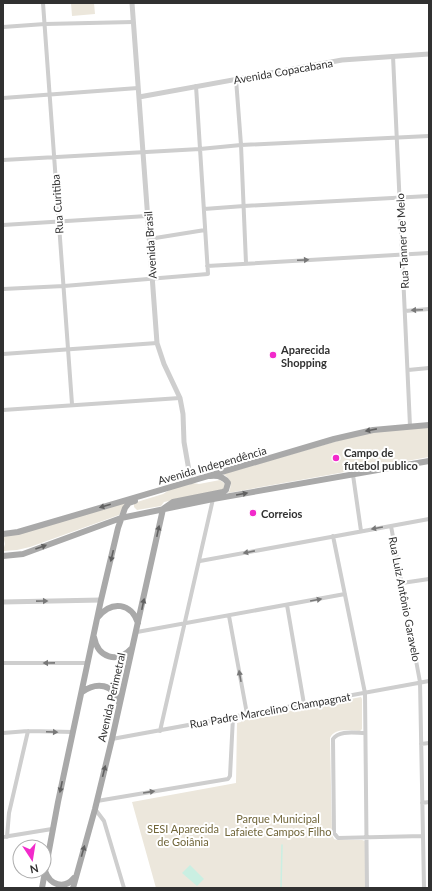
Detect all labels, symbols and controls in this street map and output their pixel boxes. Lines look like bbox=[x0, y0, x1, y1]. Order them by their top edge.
street label: Avenida Copacabana bbox=[232, 56, 334, 86]
street label: Rua Curitiba bbox=[48, 174, 66, 234]
street label: Rua Tanner de Melo bbox=[393, 193, 411, 289]
street label: Avenida Brasil bbox=[141, 211, 159, 279]
one-way arrow bbox=[297, 257, 309, 264]
one-way arrow bbox=[410, 307, 423, 313]
place label: Aparecida Shopping bbox=[280, 343, 330, 369]
marker: Aparecida Shopping bbox=[268, 350, 278, 360]
one-way arrow bbox=[365, 427, 378, 433]
street label: Avenida Independência bbox=[156, 443, 268, 487]
place label: Campo de futebol publico bbox=[344, 446, 418, 472]
marker: Campo de futebol publico bbox=[331, 453, 341, 463]
one-way arrow bbox=[236, 491, 248, 497]
one-way arrow bbox=[99, 503, 111, 509]
place label: Correios bbox=[261, 507, 303, 520]
marker: Correios bbox=[248, 508, 258, 518]
one-way arrow bbox=[156, 525, 162, 537]
one-way arrow bbox=[371, 525, 383, 531]
street label: Rua Luiz Antônio Garavelo bbox=[387, 535, 423, 663]
one-way arrow bbox=[35, 544, 47, 550]
one-way arrow bbox=[243, 549, 255, 555]
one-way arrow bbox=[108, 550, 114, 562]
one-way arrow bbox=[310, 596, 322, 602]
one-way arrow bbox=[36, 598, 49, 604]
one-way arrow bbox=[140, 598, 146, 610]
street label: Avenida Perimetral bbox=[94, 651, 128, 743]
one-way arrow bbox=[42, 660, 55, 666]
one-way arrow bbox=[237, 669, 243, 682]
street label: Rua Padre Marcelino Champagnat bbox=[189, 689, 351, 731]
one-way arrow bbox=[46, 729, 59, 735]
one-way arrow bbox=[101, 765, 107, 777]
one-way arrow bbox=[57, 781, 63, 793]
one-way arrow bbox=[143, 789, 155, 795]
park label: Parque Municipal Lafaiete Campos Filho bbox=[225, 812, 331, 838]
park label: SESI Aparecida de Goiânia bbox=[147, 822, 219, 848]
north arrow bbox=[12, 839, 52, 879]
one-way arrow bbox=[80, 845, 86, 857]
text: N bbox=[29, 862, 40, 877]

